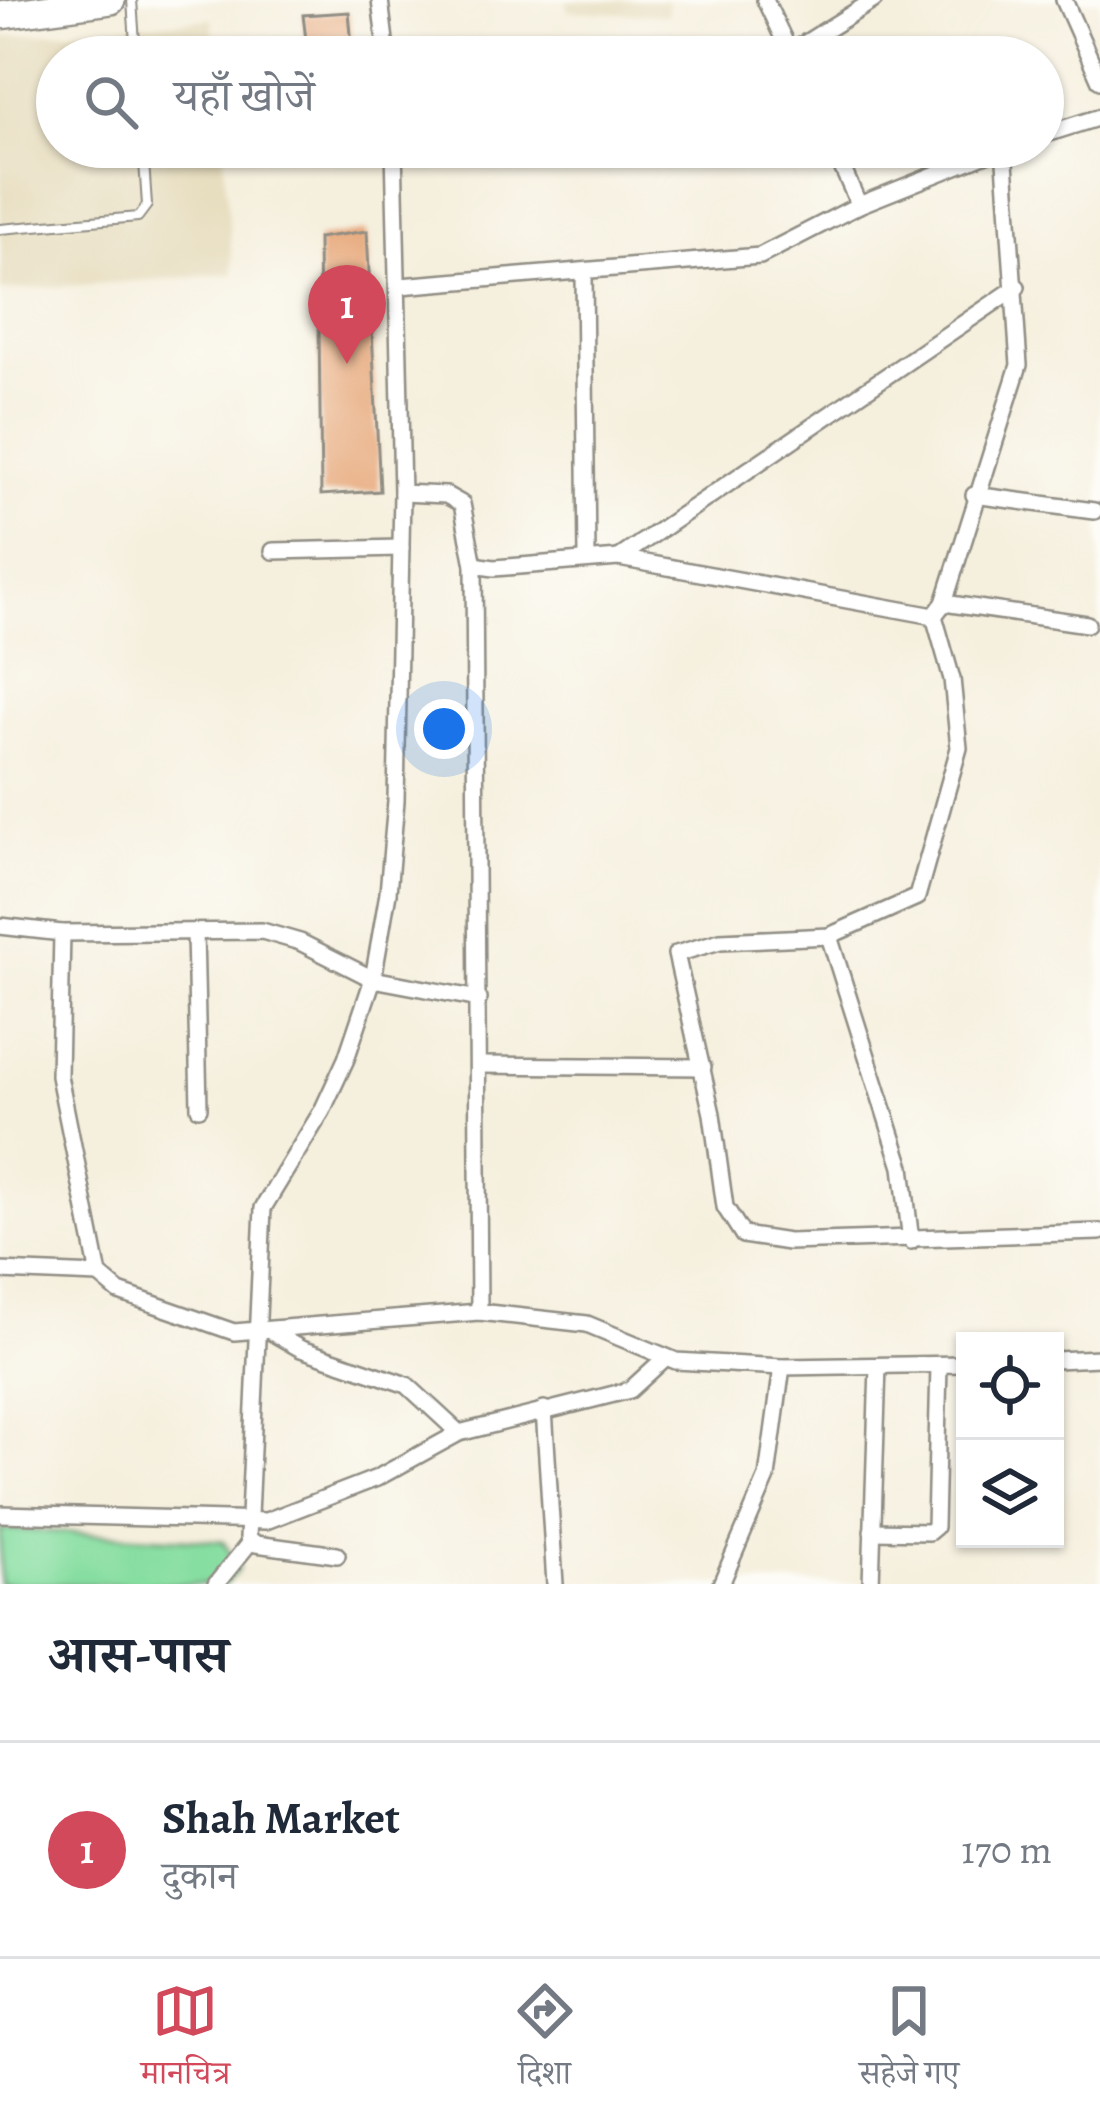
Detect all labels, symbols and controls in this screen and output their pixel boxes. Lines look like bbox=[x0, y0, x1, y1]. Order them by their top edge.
search box bbox=[36, 36, 1064, 168]
text: यहाँ खोजें bbox=[174, 65, 315, 127]
icon: search bbox=[78, 69, 144, 135]
pin: 1 bbox=[308, 265, 386, 364]
your location bbox=[414, 699, 474, 759]
map controls bbox=[956, 1332, 1064, 1548]
button: locate bbox=[956, 1332, 1064, 1440]
button: layers bbox=[956, 1440, 1064, 1548]
text: आस-पास bbox=[48, 1620, 228, 1690]
text: Shah Market bbox=[162, 1787, 400, 1849]
text: 1 bbox=[80, 1823, 94, 1876]
text: 170 m bbox=[961, 1823, 1052, 1876]
text: दुकान bbox=[162, 1849, 237, 1902]
tab: मानचित्र bbox=[141, 1978, 230, 2105]
tab: दिशा bbox=[512, 1978, 578, 2105]
tab: सहेजे गए bbox=[859, 1978, 959, 2105]

